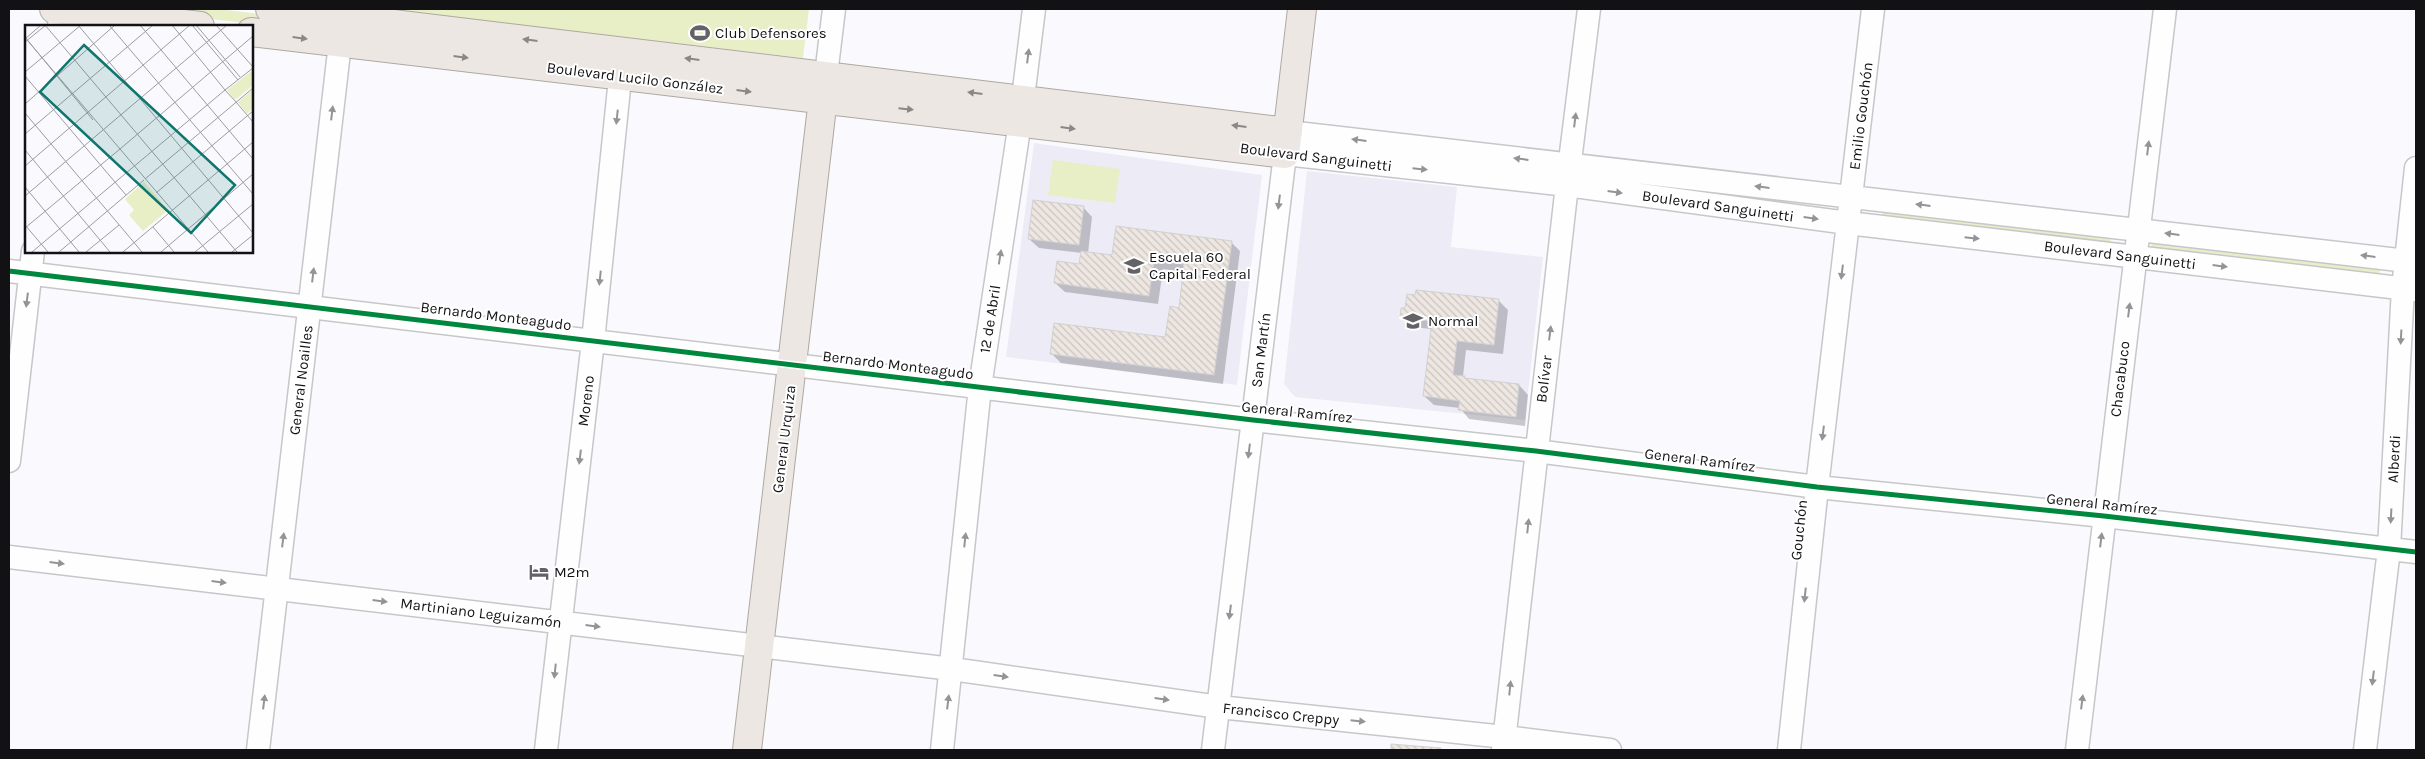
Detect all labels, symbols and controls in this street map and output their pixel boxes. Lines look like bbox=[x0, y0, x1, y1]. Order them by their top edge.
sports icon: Club Defensores bbox=[689, 22, 711, 44]
place label: Club Defensores bbox=[715, 24, 827, 42]
inset map bbox=[25, 25, 252, 252]
one-way arrow bbox=[292, 34, 308, 42]
one-way arrow bbox=[522, 36, 538, 44]
one-way arrow bbox=[1024, 48, 1032, 64]
one-way arrow bbox=[453, 53, 469, 61]
one-way arrow bbox=[683, 55, 699, 63]
street label: Boulevard Lucilo González bbox=[546, 58, 724, 98]
street label: Emilio Gouchón bbox=[1845, 61, 1877, 171]
one-way arrow bbox=[736, 87, 752, 95]
one-way arrow bbox=[966, 89, 982, 97]
one-way arrow bbox=[328, 105, 336, 121]
one-way arrow bbox=[898, 105, 914, 113]
one-way arrow bbox=[613, 109, 621, 125]
one-way arrow bbox=[1571, 111, 1579, 127]
one-way arrow bbox=[1231, 122, 1247, 130]
one-way arrow bbox=[1061, 124, 1077, 132]
one-way arrow bbox=[1351, 136, 1367, 144]
street label: Boulevard Sanguinetti bbox=[1239, 139, 1393, 175]
one-way arrow bbox=[2144, 140, 2152, 156]
one-way arrow bbox=[1512, 155, 1528, 163]
one-way arrow bbox=[1413, 165, 1429, 173]
one-way arrow bbox=[1754, 183, 1770, 191]
street label: Boulevard Sanguinetti bbox=[1641, 186, 1795, 226]
one-way arrow bbox=[1607, 188, 1623, 196]
one-way arrow bbox=[1275, 195, 1283, 211]
one-way arrow bbox=[1915, 201, 1931, 209]
one-way arrow bbox=[1803, 215, 1819, 223]
one-way arrow bbox=[2163, 230, 2179, 238]
one-way arrow bbox=[1964, 234, 1980, 242]
street label: Boulevard Sanguinetti bbox=[2043, 237, 2197, 273]
place label: Escuela 60 Capital Federal bbox=[1149, 248, 1251, 283]
one-way arrow bbox=[996, 249, 1004, 265]
one-way arrow bbox=[2360, 252, 2376, 260]
school or university icon: Escuela 60 Capital Federal bbox=[1123, 255, 1145, 277]
one-way arrow bbox=[2213, 262, 2229, 270]
one-way arrow bbox=[1838, 264, 1846, 280]
one-way arrow bbox=[309, 266, 317, 282]
one-way arrow bbox=[596, 271, 604, 287]
street label: 12 de Abril bbox=[976, 284, 1004, 354]
one-way arrow bbox=[23, 292, 31, 308]
street label: Bernardo Monteagudo bbox=[419, 298, 573, 334]
one-way arrow bbox=[2125, 301, 2133, 317]
school or university icon: Normal bbox=[1402, 310, 1424, 332]
street label: San Martín bbox=[1247, 311, 1275, 389]
place label: Normal bbox=[1428, 312, 1478, 330]
street label: General Noailles bbox=[285, 324, 317, 436]
one-way arrow bbox=[1546, 325, 1554, 341]
one-way arrow bbox=[2396, 329, 2404, 345]
street label: Chacabuco bbox=[2106, 340, 2134, 418]
street label: Bernardo Monteagudo bbox=[821, 347, 975, 383]
street label: Bolívar bbox=[1532, 354, 1556, 404]
street label: Moreno bbox=[574, 374, 598, 428]
street label: General Urquiza bbox=[768, 384, 800, 494]
street label: General Ramírez bbox=[1240, 397, 1354, 427]
one-way arrow bbox=[1819, 426, 1827, 442]
street label: Alberdi bbox=[2384, 434, 2404, 484]
one-way arrow bbox=[1245, 443, 1253, 459]
street label: General Ramírez bbox=[1643, 444, 1757, 476]
one-way arrow bbox=[576, 450, 584, 466]
street label: General Ramírez bbox=[2045, 489, 2159, 519]
street label: Gouchón bbox=[1787, 499, 1811, 561]
one-way arrow bbox=[2386, 509, 2394, 525]
one-way arrow bbox=[1524, 518, 1532, 534]
one-way arrow bbox=[279, 532, 287, 548]
one-way arrow bbox=[961, 532, 969, 548]
one-way arrow bbox=[2097, 532, 2105, 548]
one-way arrow bbox=[49, 559, 65, 567]
hotel icon: M2m bbox=[528, 561, 550, 583]
place label: M2m bbox=[554, 563, 589, 581]
one-way arrow bbox=[211, 578, 227, 586]
one-way arrow bbox=[1801, 587, 1809, 603]
street label: Martiniano Leguizamón bbox=[399, 594, 563, 632]
one-way arrow bbox=[372, 597, 388, 605]
one-way arrow bbox=[1226, 604, 1234, 620]
one-way arrow bbox=[586, 623, 602, 631]
one-way arrow bbox=[551, 663, 559, 679]
one-way arrow bbox=[2369, 670, 2377, 686]
one-way arrow bbox=[993, 672, 1009, 680]
one-way arrow bbox=[1506, 680, 1514, 696]
one-way arrow bbox=[260, 694, 268, 710]
one-way arrow bbox=[944, 694, 952, 710]
one-way arrow bbox=[2078, 694, 2086, 710]
one-way arrow bbox=[1154, 695, 1170, 703]
street label: Francisco Creppy bbox=[1222, 699, 1340, 729]
one-way arrow bbox=[1350, 718, 1366, 726]

